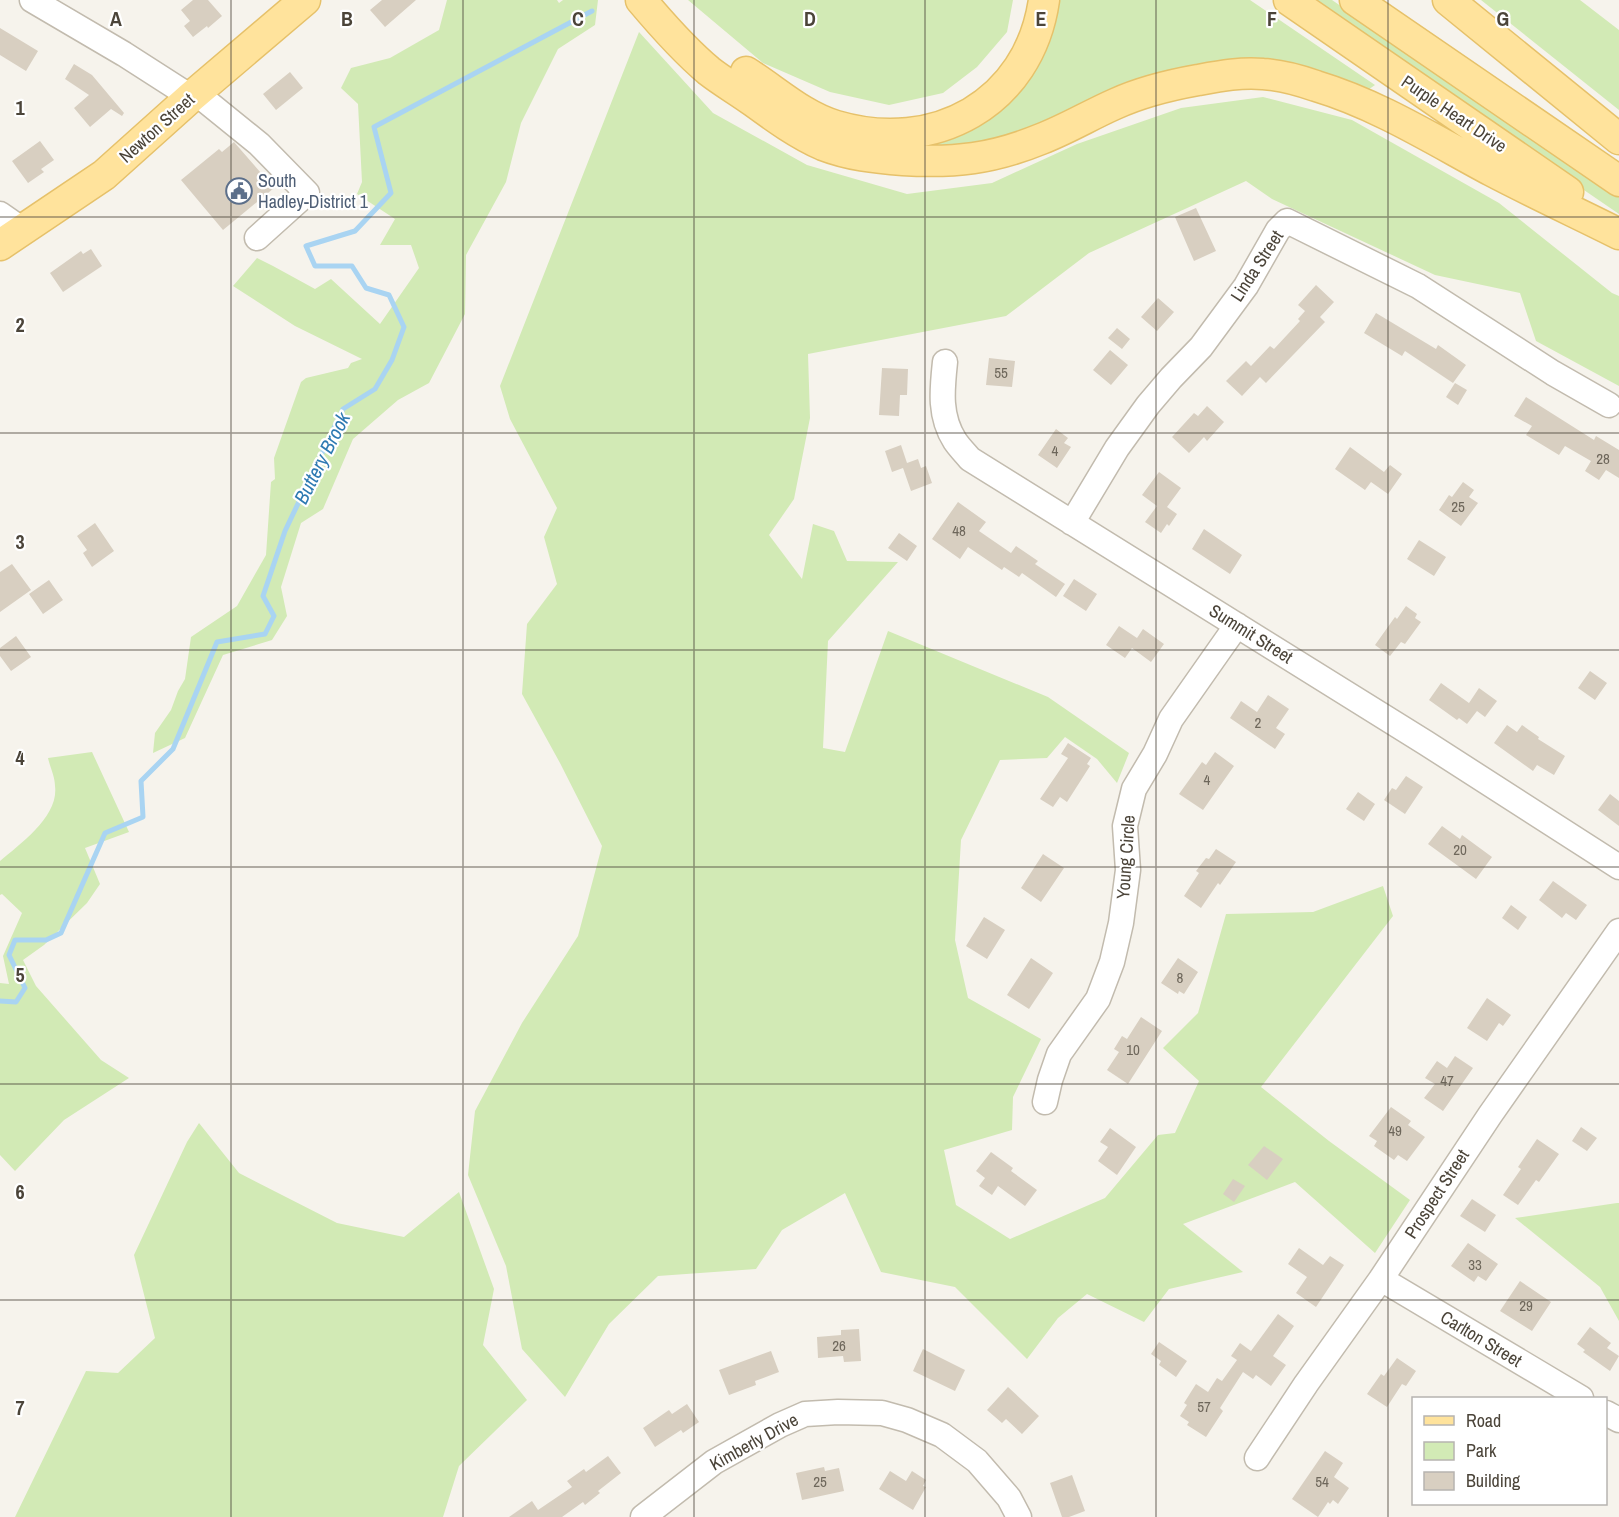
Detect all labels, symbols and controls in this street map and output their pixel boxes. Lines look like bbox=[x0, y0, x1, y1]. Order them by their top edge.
text: A bbox=[110, 5, 122, 32]
text: B bbox=[341, 5, 353, 32]
text: C bbox=[572, 5, 584, 32]
text: D bbox=[804, 5, 816, 32]
text: E bbox=[1036, 5, 1047, 32]
text: F bbox=[1267, 5, 1277, 32]
text: G bbox=[1497, 5, 1509, 32]
street label: Purple Heart Drive bbox=[1397, 69, 1512, 158]
street label: Newton Street bbox=[114, 87, 200, 168]
text: 1 bbox=[15, 94, 25, 121]
place label: South Hadley-District 1 bbox=[258, 168, 369, 214]
public building icon: South Hadley-District 1 bbox=[224, 176, 254, 206]
street label: Linda Street bbox=[1224, 225, 1289, 306]
text: 2 bbox=[15, 311, 25, 338]
house number: 55 bbox=[994, 362, 1008, 383]
water label: Buttery Brook bbox=[287, 407, 356, 508]
house number: 4 bbox=[1052, 440, 1059, 461]
house number: 28 bbox=[1596, 448, 1610, 469]
house number: 25 bbox=[1451, 496, 1465, 517]
house number: 48 bbox=[952, 520, 966, 541]
text: 3 bbox=[15, 528, 25, 555]
street label: Summit Street bbox=[1205, 598, 1298, 669]
house number: 2 bbox=[1255, 712, 1262, 733]
text: 4 bbox=[15, 744, 25, 771]
house number: 4 bbox=[1204, 769, 1211, 790]
street label: Young Circle bbox=[1110, 814, 1141, 900]
house number: 20 bbox=[1453, 839, 1467, 860]
text: 5 bbox=[15, 961, 25, 988]
house number: 8 bbox=[1177, 967, 1184, 988]
house number: 10 bbox=[1126, 1039, 1140, 1060]
house number: 47 bbox=[1440, 1070, 1454, 1091]
house number: 49 bbox=[1388, 1120, 1402, 1141]
street label: Prospect Street bbox=[1398, 1144, 1475, 1243]
text: 6 bbox=[15, 1178, 25, 1205]
house number: 33 bbox=[1468, 1254, 1482, 1275]
house number: 29 bbox=[1519, 1295, 1533, 1316]
street label: Carlton Street bbox=[1436, 1304, 1527, 1373]
house number: 26 bbox=[832, 1335, 846, 1356]
text: 7 bbox=[15, 1394, 25, 1421]
house number: 57 bbox=[1197, 1396, 1211, 1417]
legend bbox=[1412, 1397, 1607, 1505]
street label: Kimberly Drive bbox=[705, 1407, 803, 1476]
text: Road bbox=[1466, 1408, 1501, 1433]
text: Park bbox=[1466, 1438, 1497, 1463]
text: Building bbox=[1466, 1468, 1521, 1493]
house number: 25 bbox=[813, 1471, 827, 1492]
house number: 54 bbox=[1315, 1471, 1329, 1492]

